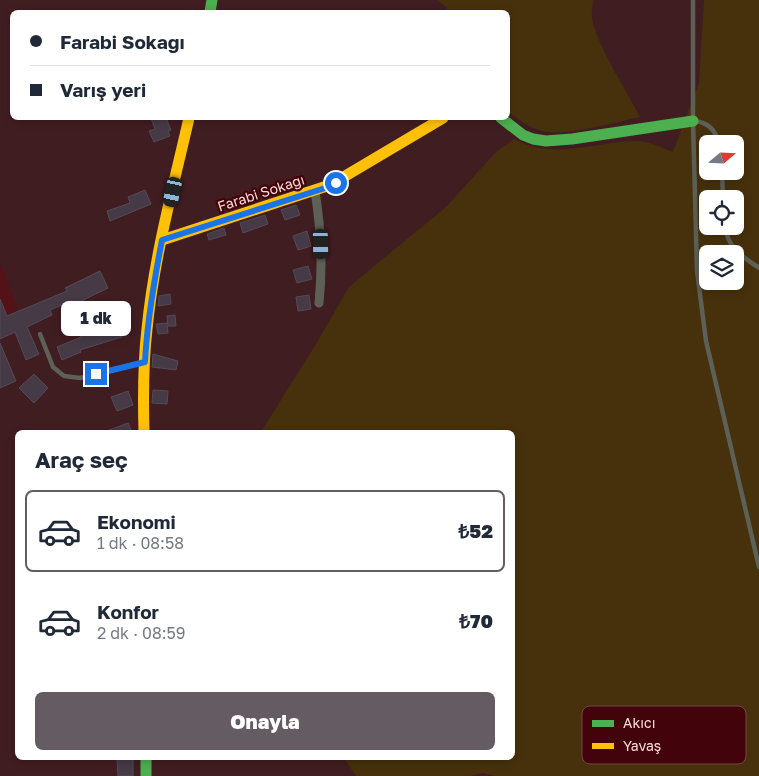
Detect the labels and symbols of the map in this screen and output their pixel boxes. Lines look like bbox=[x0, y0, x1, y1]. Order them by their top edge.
north arrow bbox=[699, 135, 744, 180]
street label: Farabi Sokağı bbox=[215, 170, 306, 215]
route start bbox=[325, 172, 347, 194]
car bbox=[162, 176, 183, 208]
car bbox=[313, 229, 328, 259]
callout: 1 dk bbox=[61, 302, 131, 336]
route end bbox=[85, 363, 107, 385]
legend bbox=[582, 706, 746, 764]
text: Akıcı bbox=[623, 714, 655, 731]
text: Yavaş bbox=[623, 737, 661, 754]

